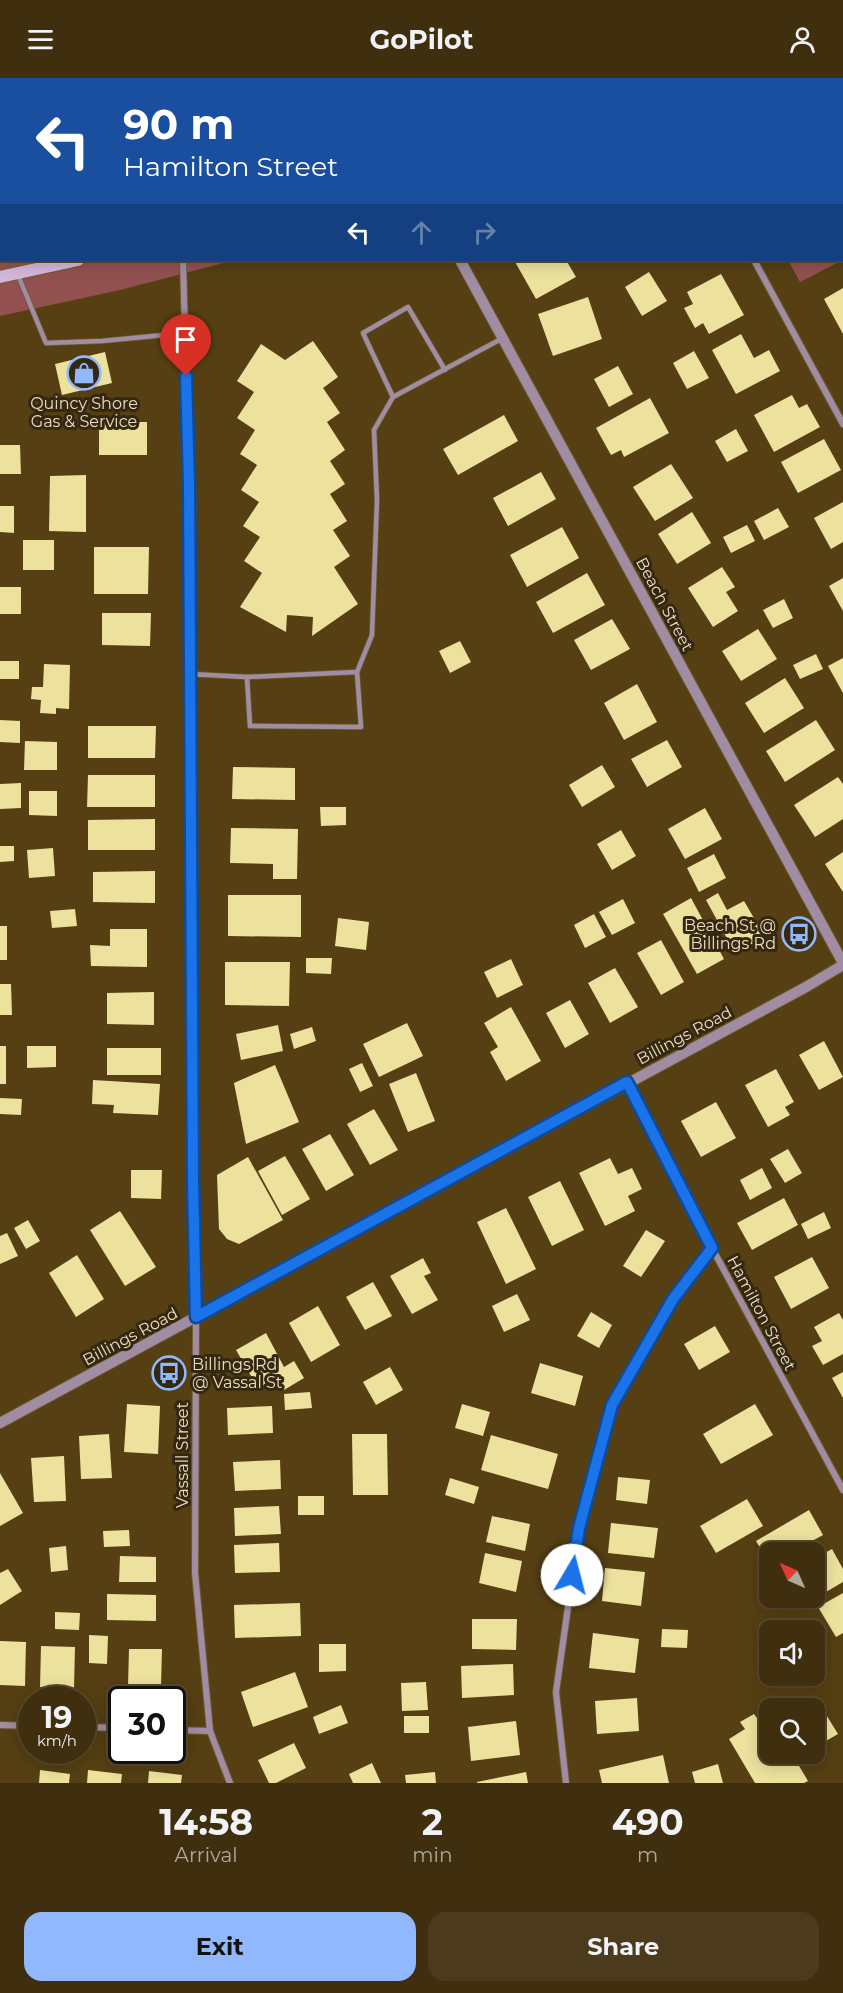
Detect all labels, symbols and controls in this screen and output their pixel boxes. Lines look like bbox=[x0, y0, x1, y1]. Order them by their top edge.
icon: menu bbox=[24, 23, 57, 56]
text: GoPilot bbox=[370, 23, 473, 56]
icon: person bbox=[786, 23, 819, 56]
text: 90 m bbox=[123, 98, 234, 150]
icon: left bbox=[24, 102, 102, 180]
text: Hamilton Street bbox=[123, 150, 338, 183]
icon: left bbox=[342, 216, 375, 249]
icon: ahead bbox=[405, 216, 438, 249]
icon: right bbox=[468, 216, 501, 249]
pin bbox=[160, 314, 211, 376]
icon: arrive bbox=[169, 323, 202, 356]
shop icon: Quincy Shore Gas & Service bbox=[66, 355, 102, 391]
place label: Quincy Shore Gas & Service bbox=[30, 394, 138, 431]
street label: Beach Street bbox=[632, 554, 697, 655]
place label: Beach St @ Billings Rd bbox=[684, 916, 776, 953]
bus stop icon: Beach St @ Billings Rd bbox=[781, 916, 817, 952]
street label: Billings Road bbox=[633, 1002, 735, 1068]
street label: Hamilton Street bbox=[723, 1252, 800, 1374]
street label: Billings Road bbox=[79, 1303, 181, 1369]
bus stop icon: Billings Rd @ Vassal St bbox=[151, 1355, 187, 1391]
place label: Billings Rd @ Vassal St bbox=[192, 1355, 283, 1392]
street label: Vassall Street bbox=[173, 1402, 192, 1508]
north arrow bbox=[759, 1542, 825, 1608]
map controls bbox=[759, 1542, 825, 1764]
position arrow bbox=[540, 1543, 604, 1607]
button: sound bbox=[759, 1620, 825, 1686]
speed limit sign: 30 bbox=[108, 1686, 186, 1764]
button: search bbox=[759, 1698, 825, 1764]
text: 19 bbox=[42, 1699, 72, 1736]
text: km/h bbox=[37, 1731, 77, 1750]
text: 14:58 bbox=[159, 1800, 253, 1844]
text: 2 bbox=[422, 1800, 443, 1844]
text: 490 bbox=[612, 1800, 684, 1844]
text: Arrival bbox=[175, 1843, 238, 1867]
text: min bbox=[412, 1843, 452, 1867]
text: m bbox=[637, 1843, 658, 1867]
button: Exit bbox=[24, 1912, 416, 1981]
button: Share bbox=[428, 1912, 819, 1981]

